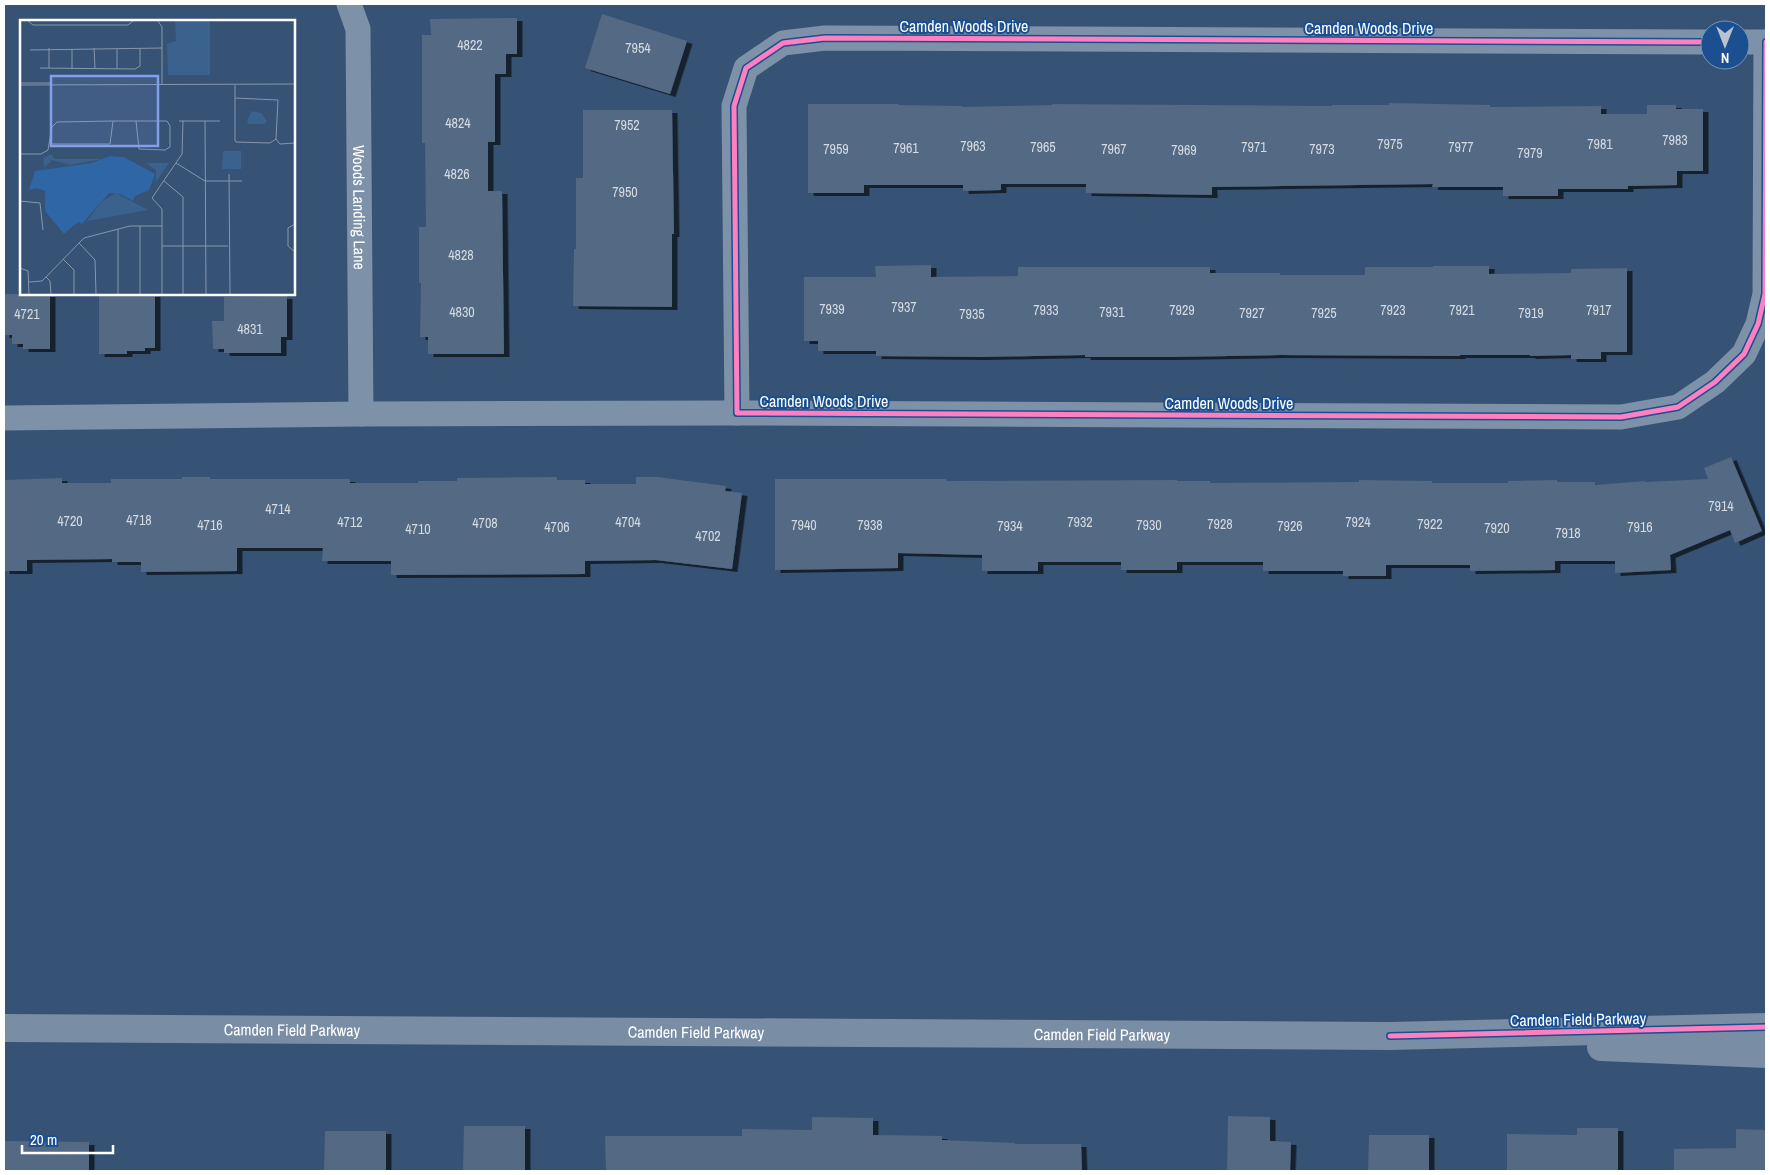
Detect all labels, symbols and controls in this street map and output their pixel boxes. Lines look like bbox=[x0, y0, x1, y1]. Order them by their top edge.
street label: Camden Woods Drive bbox=[900, 15, 1028, 37]
street label: Camden Woods Drive bbox=[1305, 17, 1433, 39]
inset map bbox=[20, 20, 295, 295]
north arrow bbox=[1700, 20, 1750, 70]
house number: 4822 bbox=[457, 36, 483, 54]
house number: 7954 bbox=[625, 39, 651, 57]
text: N bbox=[1721, 49, 1729, 67]
house number: 4824 bbox=[445, 114, 471, 132]
house number: 7952 bbox=[614, 116, 640, 134]
house number: 7983 bbox=[1662, 131, 1688, 149]
house number: 7975 bbox=[1377, 135, 1403, 153]
house number: 7981 bbox=[1587, 135, 1613, 153]
house number: 7963 bbox=[960, 137, 986, 155]
house number: 7965 bbox=[1030, 138, 1056, 156]
house number: 7971 bbox=[1241, 138, 1267, 156]
house number: 7977 bbox=[1448, 138, 1474, 156]
house number: 7961 bbox=[893, 139, 919, 157]
house number: 7959 bbox=[823, 140, 849, 158]
house number: 7967 bbox=[1101, 140, 1127, 158]
house number: 7973 bbox=[1309, 140, 1335, 158]
house number: 7969 bbox=[1171, 141, 1197, 159]
house number: 7979 bbox=[1517, 144, 1543, 162]
street label: Woods Landing Lane bbox=[348, 145, 371, 270]
house number: 4826 bbox=[444, 165, 470, 183]
house number: 7950 bbox=[612, 183, 638, 201]
house number: 4828 bbox=[448, 246, 474, 264]
house number: 7937 bbox=[891, 298, 917, 316]
house number: 7939 bbox=[819, 300, 845, 318]
house number: 7933 bbox=[1033, 301, 1059, 319]
house number: 7929 bbox=[1169, 301, 1195, 319]
house number: 7923 bbox=[1380, 301, 1406, 319]
house number: 7921 bbox=[1449, 301, 1475, 319]
house number: 7917 bbox=[1586, 301, 1612, 319]
house number: 4830 bbox=[449, 303, 475, 321]
house number: 7931 bbox=[1099, 303, 1125, 321]
house number: 7927 bbox=[1239, 304, 1265, 322]
house number: 7925 bbox=[1311, 304, 1337, 322]
house number: 7919 bbox=[1518, 304, 1544, 322]
house number: 4721 bbox=[14, 305, 40, 323]
house number: 7935 bbox=[959, 305, 985, 323]
house number: 4831 bbox=[237, 320, 263, 338]
street label: Camden Woods Drive bbox=[760, 390, 888, 412]
street label: Camden Woods Drive bbox=[1165, 392, 1293, 414]
house number: 7914 bbox=[1708, 497, 1734, 515]
house number: 4714 bbox=[265, 500, 291, 518]
house number: 4718 bbox=[126, 511, 152, 529]
house number: 4720 bbox=[57, 512, 83, 530]
house number: 4712 bbox=[337, 513, 363, 531]
house number: 4704 bbox=[615, 513, 641, 531]
house number: 7932 bbox=[1067, 513, 1093, 531]
house number: 7924 bbox=[1345, 513, 1371, 531]
house number: 4708 bbox=[472, 514, 498, 532]
house number: 7928 bbox=[1207, 515, 1233, 533]
house number: 7922 bbox=[1417, 515, 1443, 533]
house number: 4716 bbox=[197, 516, 223, 534]
house number: 7940 bbox=[791, 516, 817, 534]
house number: 7938 bbox=[857, 516, 883, 534]
house number: 7930 bbox=[1136, 516, 1162, 534]
house number: 7934 bbox=[997, 517, 1023, 535]
house number: 7926 bbox=[1277, 517, 1303, 535]
house number: 4706 bbox=[544, 518, 570, 536]
house number: 7916 bbox=[1627, 518, 1653, 536]
house number: 7920 bbox=[1484, 519, 1510, 537]
house number: 4710 bbox=[405, 520, 431, 538]
house number: 7918 bbox=[1555, 524, 1581, 542]
house number: 4702 bbox=[695, 527, 721, 545]
street label: Camden Field Parkway bbox=[1510, 1007, 1647, 1031]
street label: Camden Field Parkway bbox=[224, 1018, 361, 1041]
street label: Camden Field Parkway bbox=[628, 1021, 765, 1043]
street label: Camden Field Parkway bbox=[1034, 1023, 1171, 1046]
scale bar bbox=[22, 1122, 114, 1154]
text: 20 m bbox=[30, 1129, 57, 1150]

